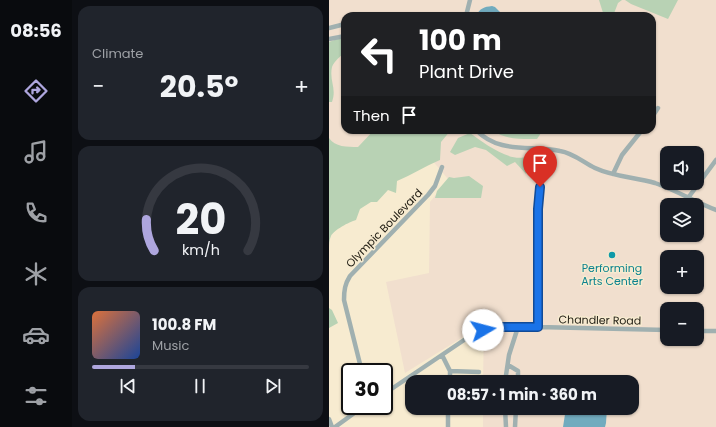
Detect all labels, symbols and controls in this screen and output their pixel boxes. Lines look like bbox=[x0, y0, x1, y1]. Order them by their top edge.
text: 08:56 bbox=[10, 18, 62, 43]
text: 100 m bbox=[419, 21, 502, 60]
icon: left bbox=[353, 28, 405, 80]
text: Climate bbox=[92, 44, 143, 63]
text: Plant Drive bbox=[419, 59, 514, 84]
text: 20.5° bbox=[160, 65, 238, 108]
text: − bbox=[92, 71, 104, 102]
text: + bbox=[294, 71, 309, 102]
icon: directions bbox=[22, 77, 50, 105]
icon: arrive bbox=[398, 104, 420, 126]
text: Then bbox=[353, 105, 390, 126]
icon: music bbox=[22, 138, 50, 166]
pin bbox=[523, 146, 557, 187]
map controls bbox=[660, 146, 704, 346]
button: sound bbox=[660, 146, 704, 190]
icon: arrive bbox=[529, 152, 551, 174]
street label: Olympic Boulevard bbox=[342, 185, 426, 271]
text: 20 bbox=[175, 190, 226, 249]
button: layers bbox=[660, 198, 704, 242]
icon: phone bbox=[22, 199, 50, 227]
text: km/h bbox=[181, 240, 220, 260]
marker: Performing Arts Center bbox=[607, 250, 617, 260]
button: + bbox=[660, 250, 704, 294]
icon: climate bbox=[22, 260, 50, 288]
place label: Performing Arts Center bbox=[581, 260, 643, 289]
button: − bbox=[660, 302, 704, 346]
position arrow bbox=[462, 309, 504, 351]
street label: Chandler Road bbox=[559, 311, 641, 329]
text: 100.8 FM bbox=[152, 314, 216, 335]
icon: car bbox=[22, 321, 50, 349]
text: Music bbox=[152, 336, 189, 355]
speed limit sign: 30 bbox=[341, 363, 393, 415]
icon: previous bbox=[117, 375, 139, 397]
icon: pause bbox=[189, 375, 211, 397]
icon: next bbox=[262, 375, 284, 397]
icon: filters bbox=[22, 382, 50, 410]
text: 08:57 · 1 min · 360 m bbox=[447, 384, 597, 405]

